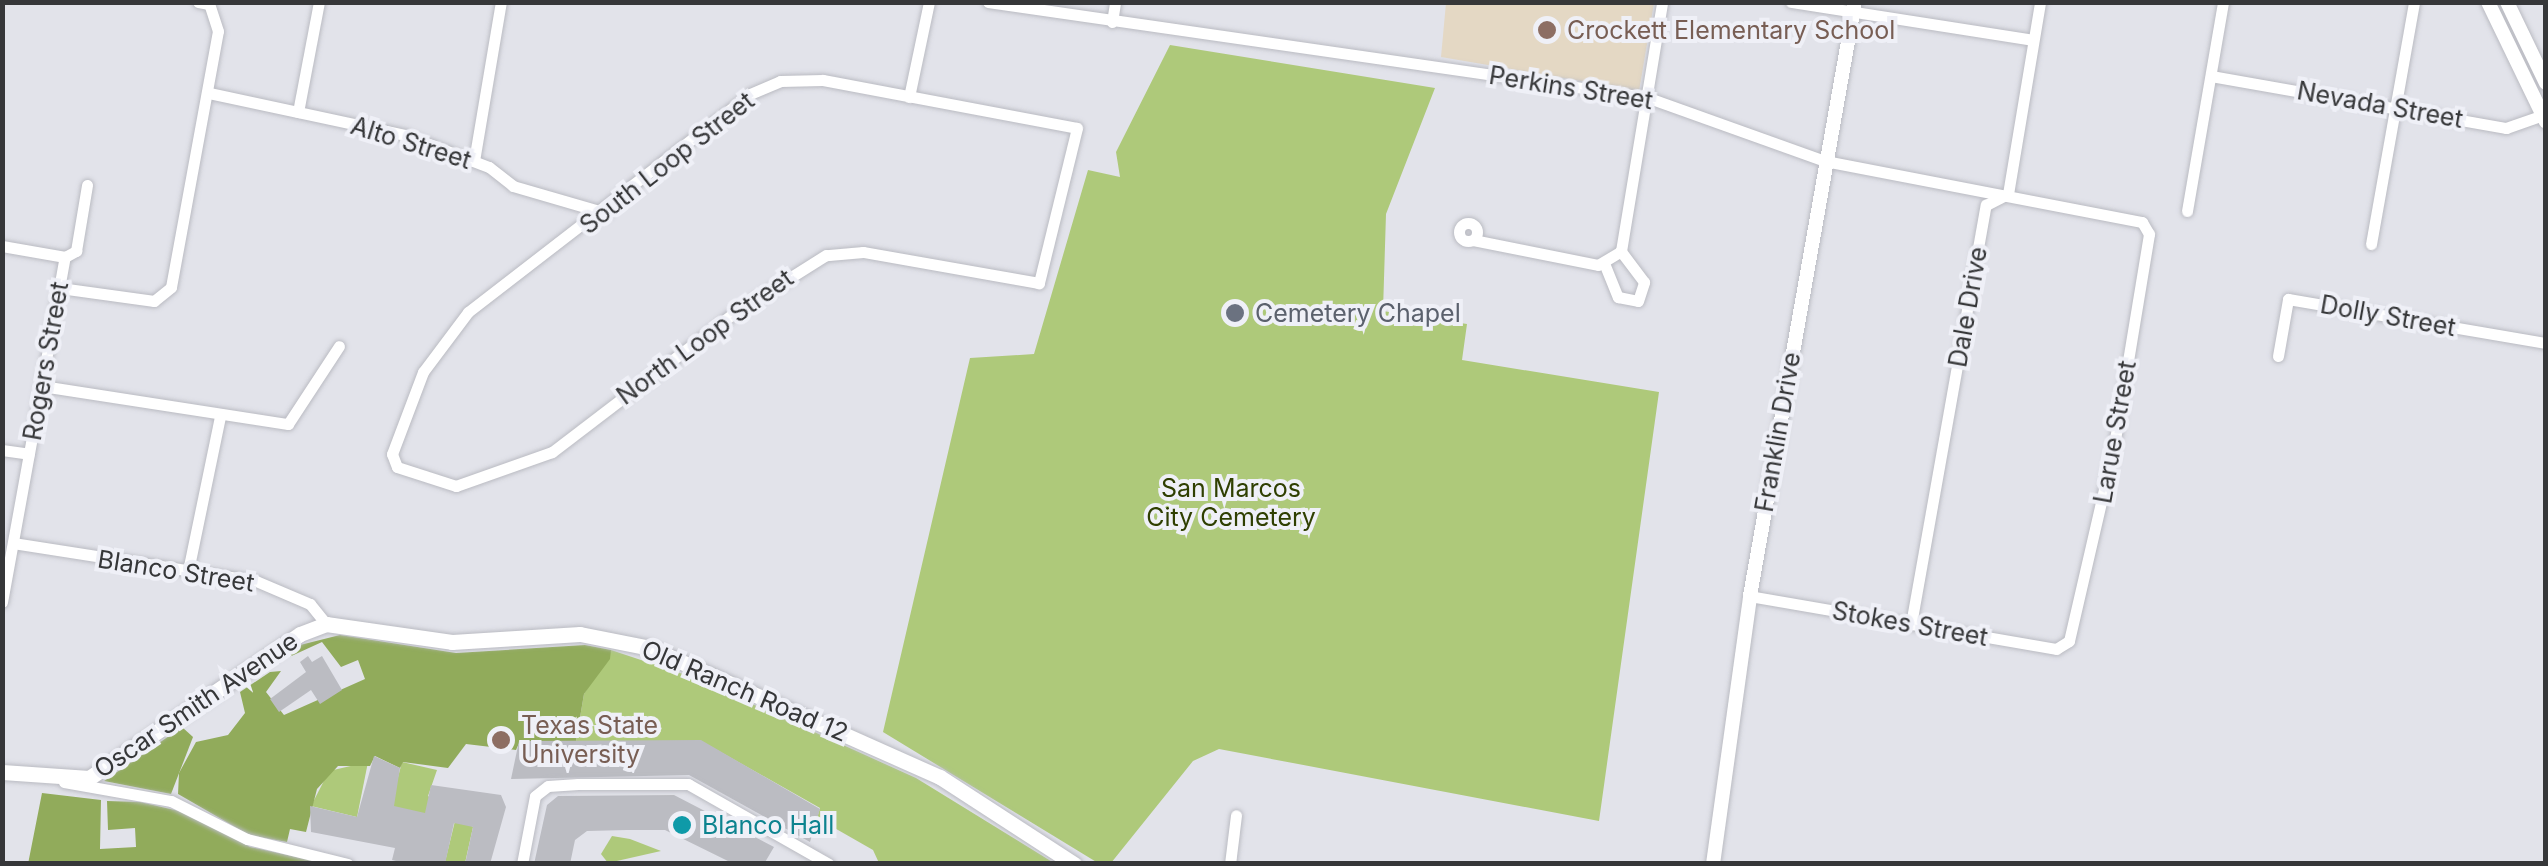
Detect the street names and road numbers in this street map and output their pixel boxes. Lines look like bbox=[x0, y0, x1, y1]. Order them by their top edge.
street label: Perkins Street bbox=[1487, 60, 1655, 116]
street label: Nevada Street bbox=[2295, 76, 2465, 134]
street label: South Loop Street bbox=[574, 86, 760, 240]
street label: Alto Street bbox=[347, 111, 475, 175]
street label: Dale Drive bbox=[1943, 244, 1993, 370]
street label: North Loop Street bbox=[611, 263, 799, 411]
street label: Rogers Street bbox=[17, 279, 75, 443]
street label: Dolly Street bbox=[2318, 289, 2458, 343]
street label: Franklin Drive bbox=[1749, 350, 1807, 514]
street label: Larue Street bbox=[2088, 358, 2142, 506]
street label: Blanco Street bbox=[96, 544, 256, 598]
street label: Stokes Street bbox=[1830, 596, 1990, 652]
street label: Oscar Smith Avenue bbox=[88, 626, 304, 784]
street label: Old Ranch Road 12 bbox=[637, 634, 853, 748]

